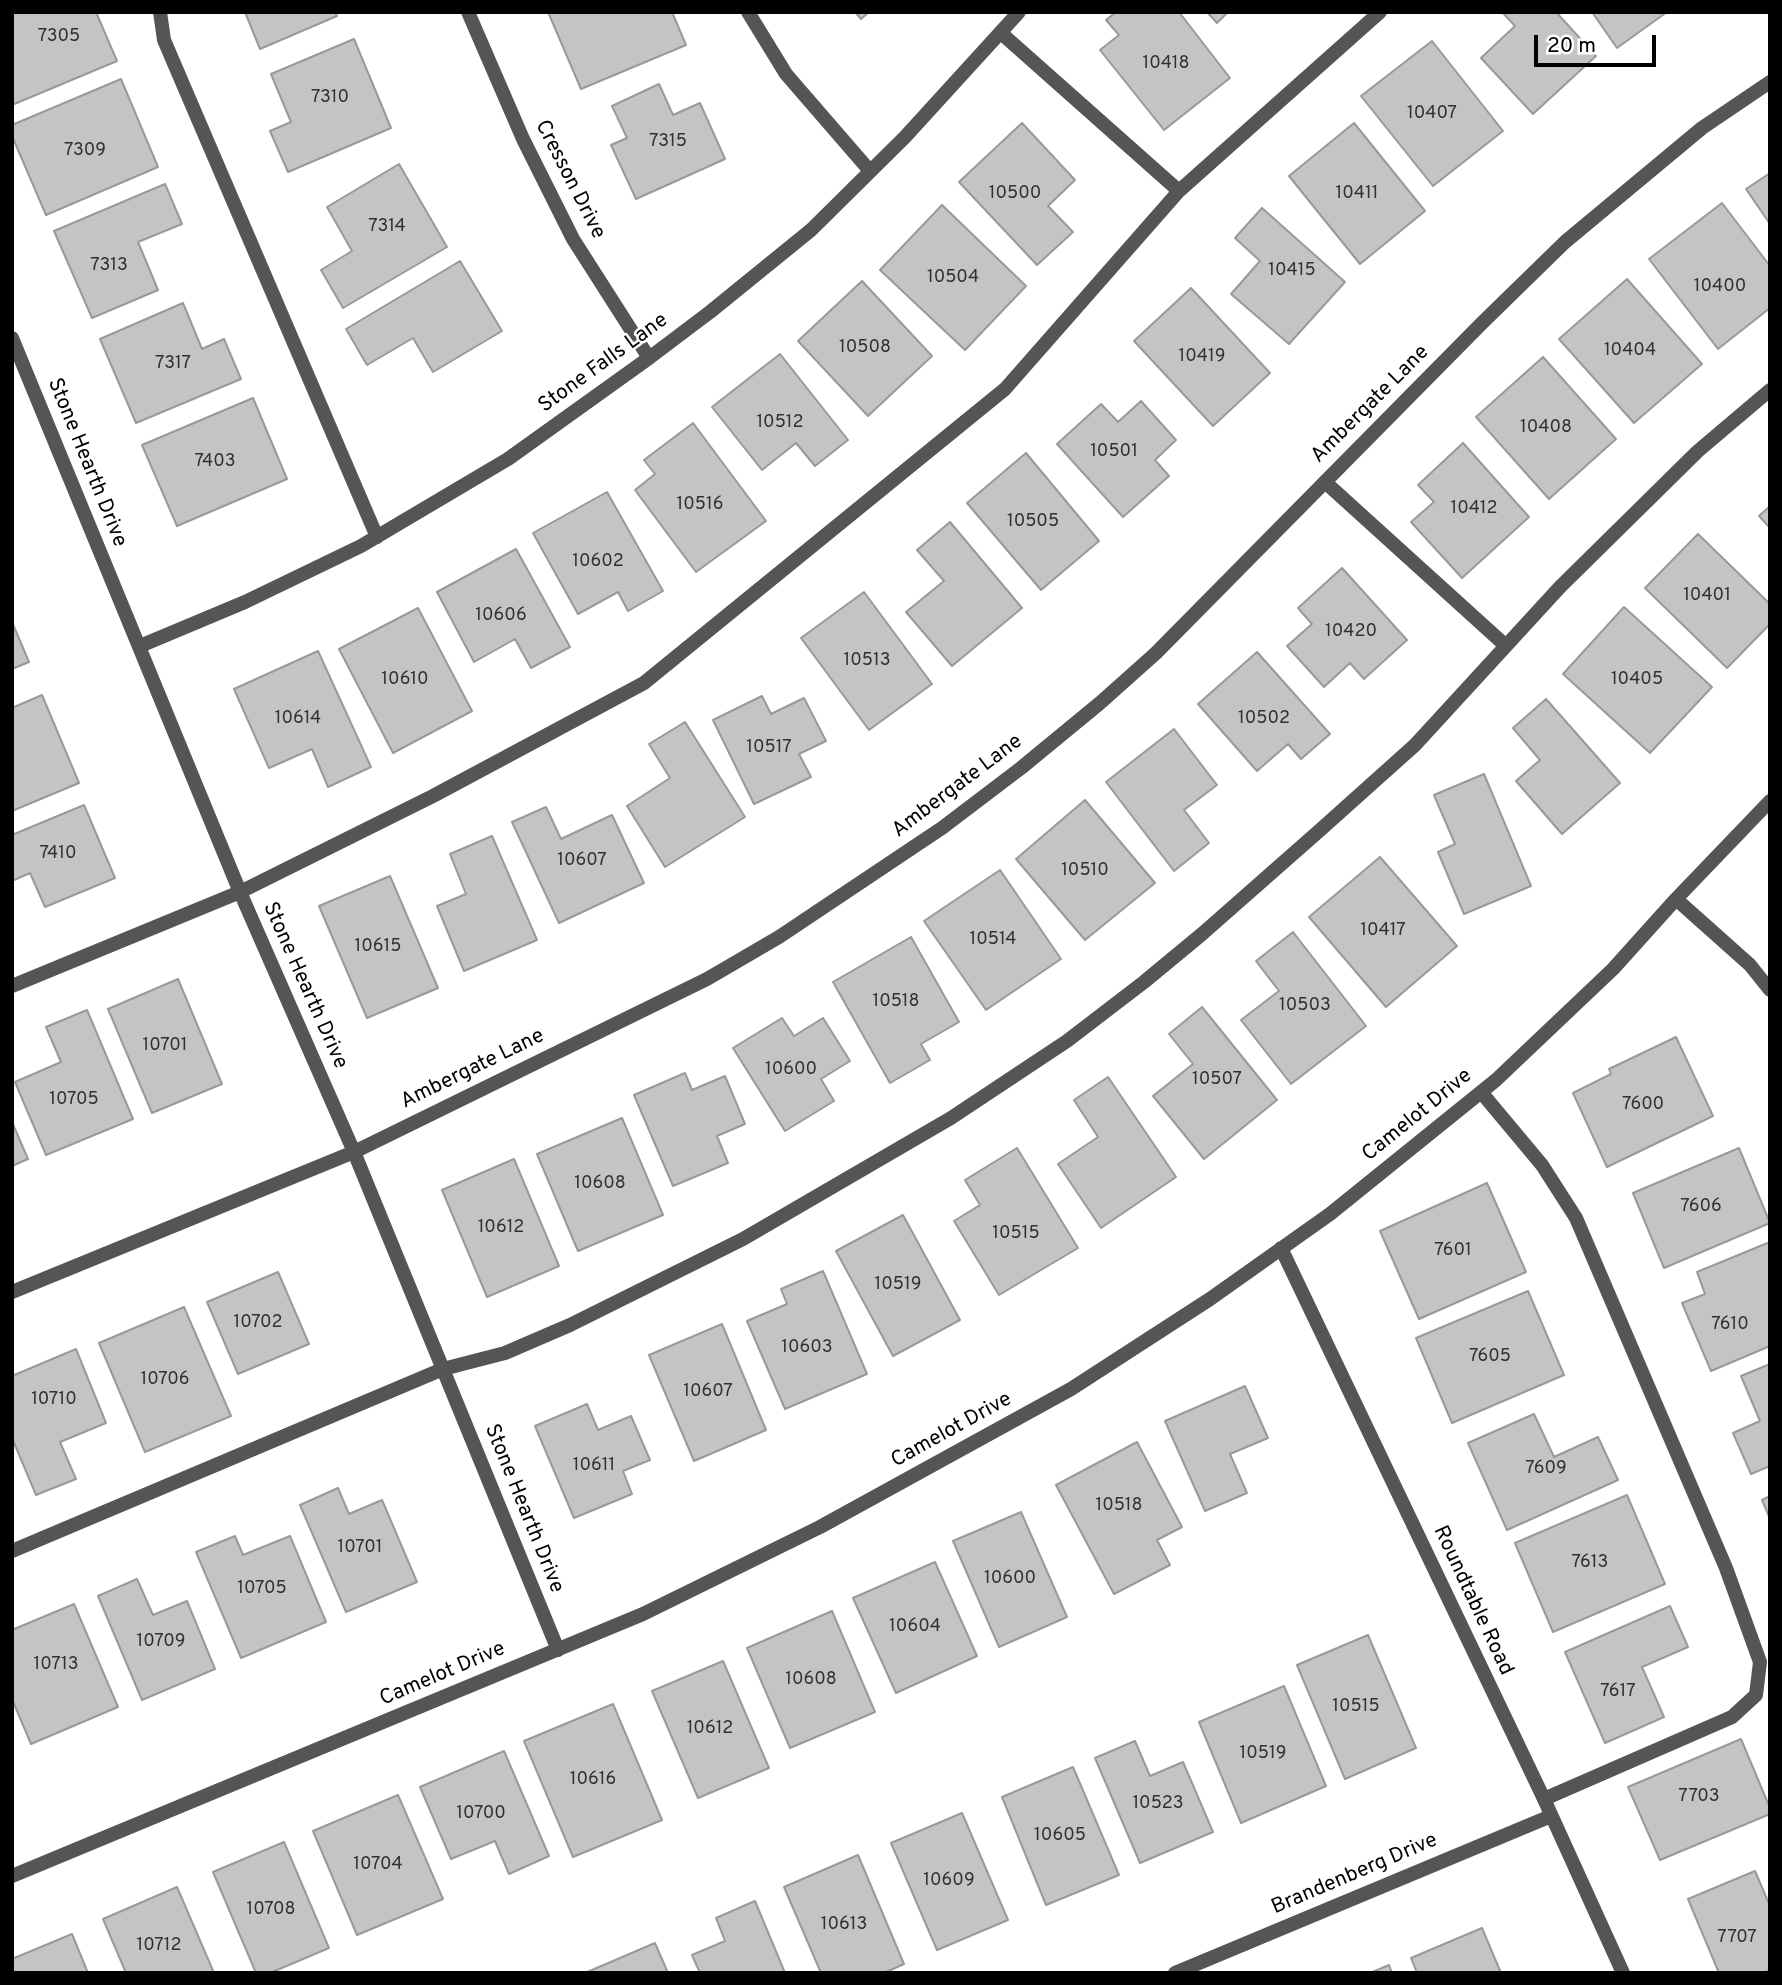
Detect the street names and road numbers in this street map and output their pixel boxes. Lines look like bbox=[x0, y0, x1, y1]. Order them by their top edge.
street label: Cresson Drive bbox=[528, 116, 610, 244]
street label: Stone Falls Lane bbox=[534, 309, 674, 419]
street label: Ambergate Lane bbox=[1307, 341, 1435, 469]
street label: Stone Hearth Drive bbox=[41, 375, 131, 551]
street label: Ambergate Lane bbox=[888, 730, 1028, 844]
street label: Stone Hearth Drive bbox=[256, 899, 352, 1073]
street label: Ambergate Lane bbox=[397, 1024, 549, 1116]
street label: Camelot Drive bbox=[1358, 1064, 1478, 1168]
street label: Camelot Drive bbox=[887, 1388, 1017, 1474]
street label: Stone Hearth Drive bbox=[478, 1421, 568, 1597]
street label: Roundtable Road bbox=[1426, 1522, 1518, 1680]
street label: Camelot Drive bbox=[376, 1637, 510, 1713]
street label: Brandenberg Drive bbox=[1268, 1829, 1442, 1921]

